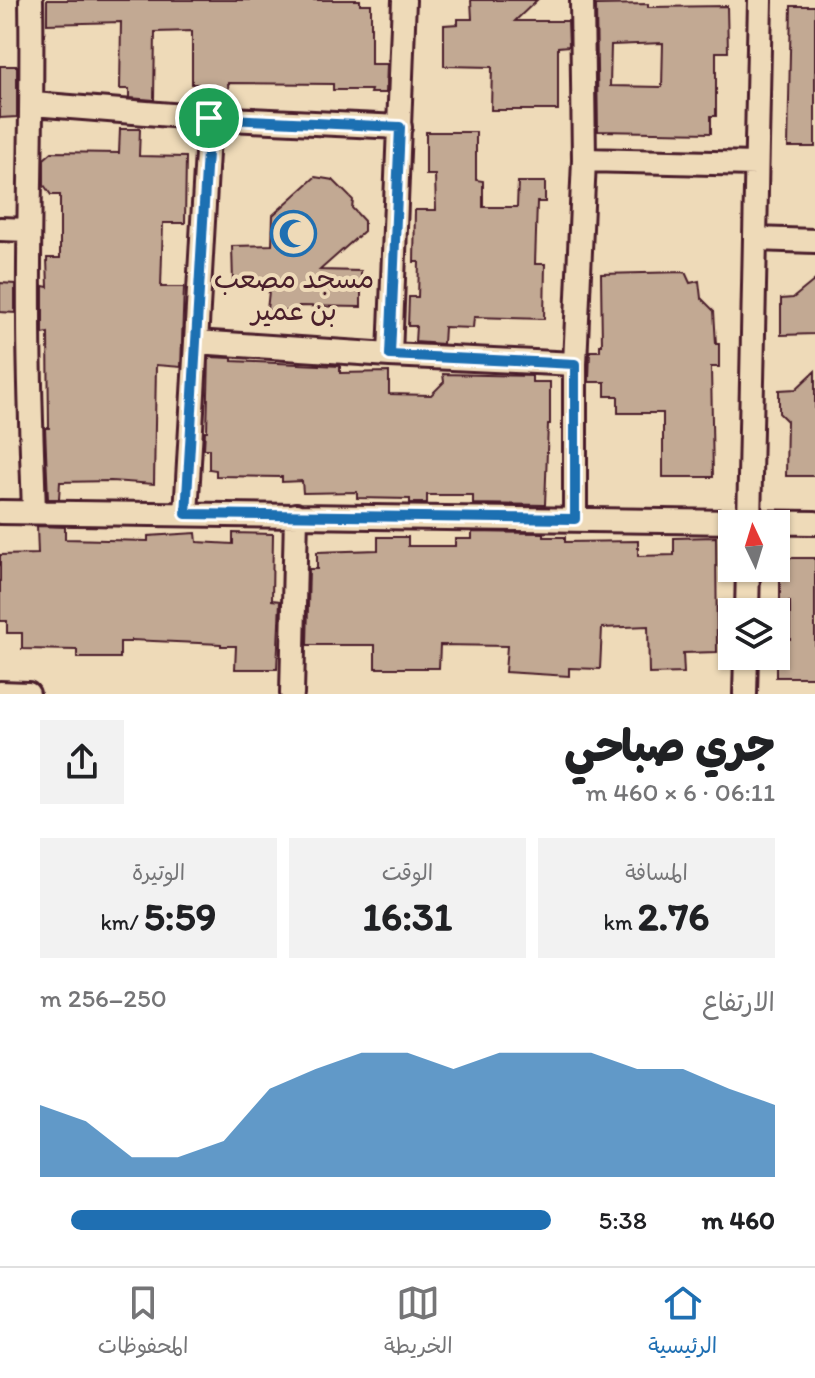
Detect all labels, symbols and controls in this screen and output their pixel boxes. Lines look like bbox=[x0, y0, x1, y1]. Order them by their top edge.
pin bbox=[175, 84, 243, 152]
icon: arrive bbox=[187, 96, 231, 140]
mosque icon: مسجد مصعب بن عمير bbox=[270, 210, 318, 258]
place label: مسجد مصعب بن عمير bbox=[214, 261, 374, 328]
north arrow bbox=[718, 510, 790, 582]
map controls bbox=[718, 510, 790, 670]
button: layers bbox=[718, 598, 790, 670]
text: جري صباحي bbox=[564, 719, 775, 772]
button: share bbox=[40, 720, 124, 804]
text: 06:11 · 6 × 460 m bbox=[585, 776, 775, 808]
text: الوتيرة bbox=[132, 859, 185, 886]
text: الوقت bbox=[382, 859, 433, 886]
text: المسافة bbox=[625, 859, 688, 886]
text: 5:59 bbox=[144, 892, 217, 940]
text: 16:31 bbox=[363, 892, 452, 940]
text: 2.76 bbox=[638, 892, 709, 940]
text: /km bbox=[100, 909, 144, 936]
text: km bbox=[604, 909, 638, 936]
text: 250–256 m bbox=[40, 982, 167, 1014]
text: الارتفاع bbox=[702, 986, 775, 1018]
text: 5:38 bbox=[599, 1204, 647, 1236]
text: 460 m bbox=[702, 1204, 775, 1236]
tab: المحفوظات bbox=[98, 1281, 188, 1365]
tab: الخريطة bbox=[384, 1281, 453, 1365]
tab: الرئيسية bbox=[648, 1281, 717, 1365]

